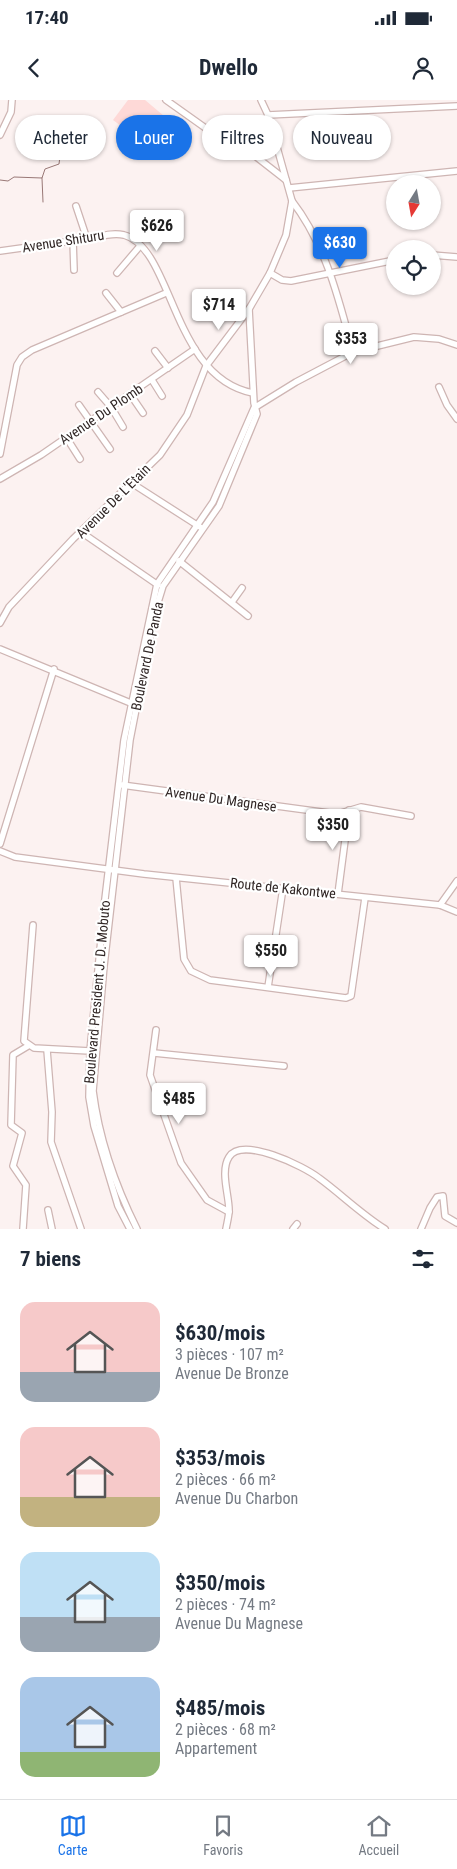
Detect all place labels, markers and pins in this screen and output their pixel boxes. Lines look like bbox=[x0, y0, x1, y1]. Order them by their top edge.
pin: $626 bbox=[127, 210, 187, 252]
pin: $630 bbox=[310, 226, 370, 269]
pin: $714 bbox=[189, 288, 249, 331]
pin: $353 bbox=[321, 322, 381, 365]
pin: $350 bbox=[303, 808, 363, 851]
pin: $550 bbox=[241, 934, 301, 977]
pin: $485 bbox=[149, 1082, 209, 1125]

